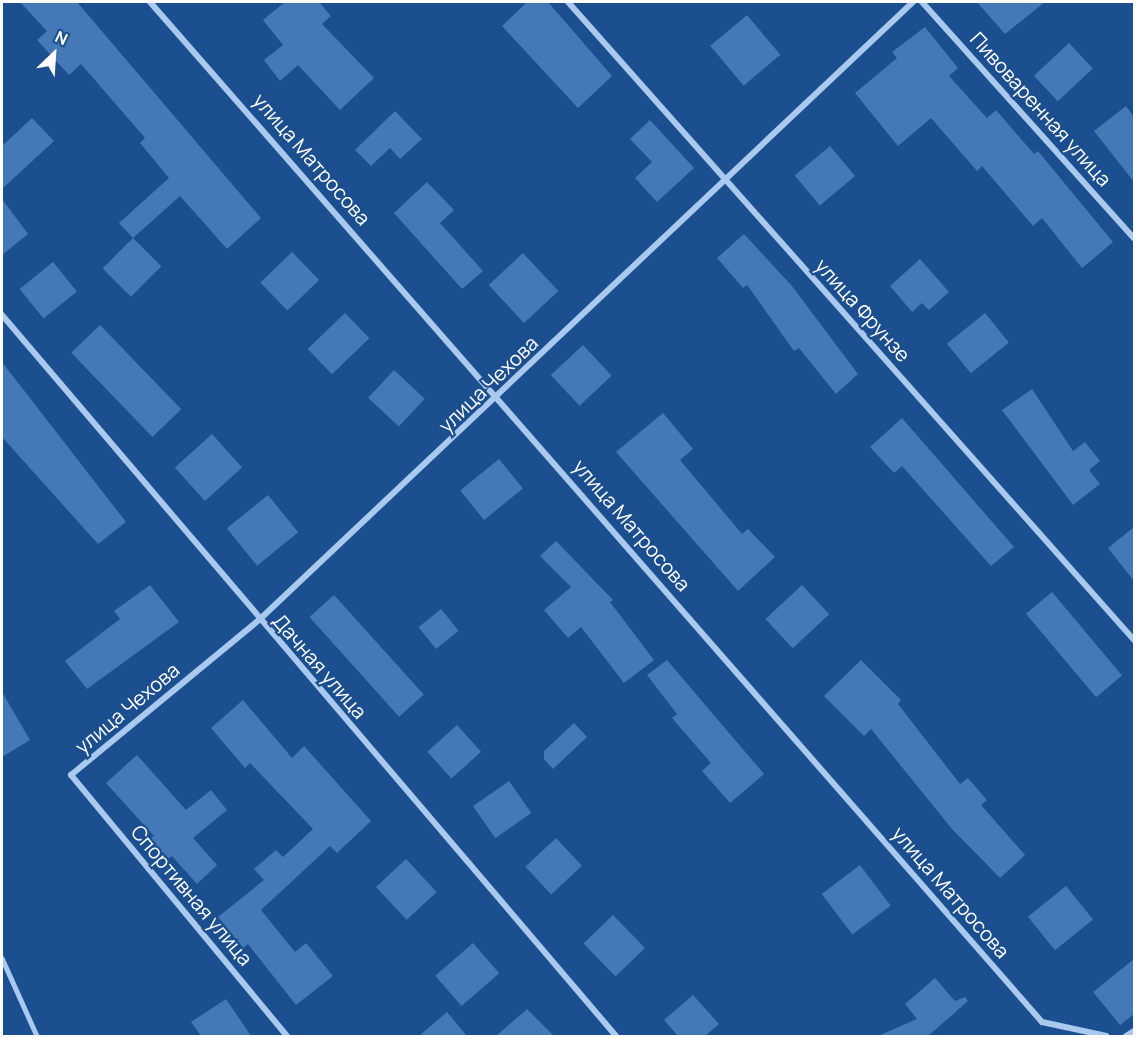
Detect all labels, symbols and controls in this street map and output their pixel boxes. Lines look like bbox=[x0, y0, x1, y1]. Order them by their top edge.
north arrow bbox=[24, 24, 84, 84]
text: N bbox=[52, 25, 71, 50]
street label: Пивоваренная улица bbox=[965, 27, 1117, 191]
street label: улица Матросова bbox=[248, 88, 376, 230]
street label: улица Фрунзе bbox=[810, 254, 916, 366]
street label: улица Чехова bbox=[433, 331, 543, 437]
street label: улица Матросова bbox=[568, 454, 696, 596]
street label: Дачная улица bbox=[268, 609, 372, 723]
street label: улица Чехова bbox=[70, 658, 184, 758]
street label: Спортивная улица bbox=[126, 820, 258, 970]
street label: улица Матросова bbox=[887, 821, 1015, 963]

